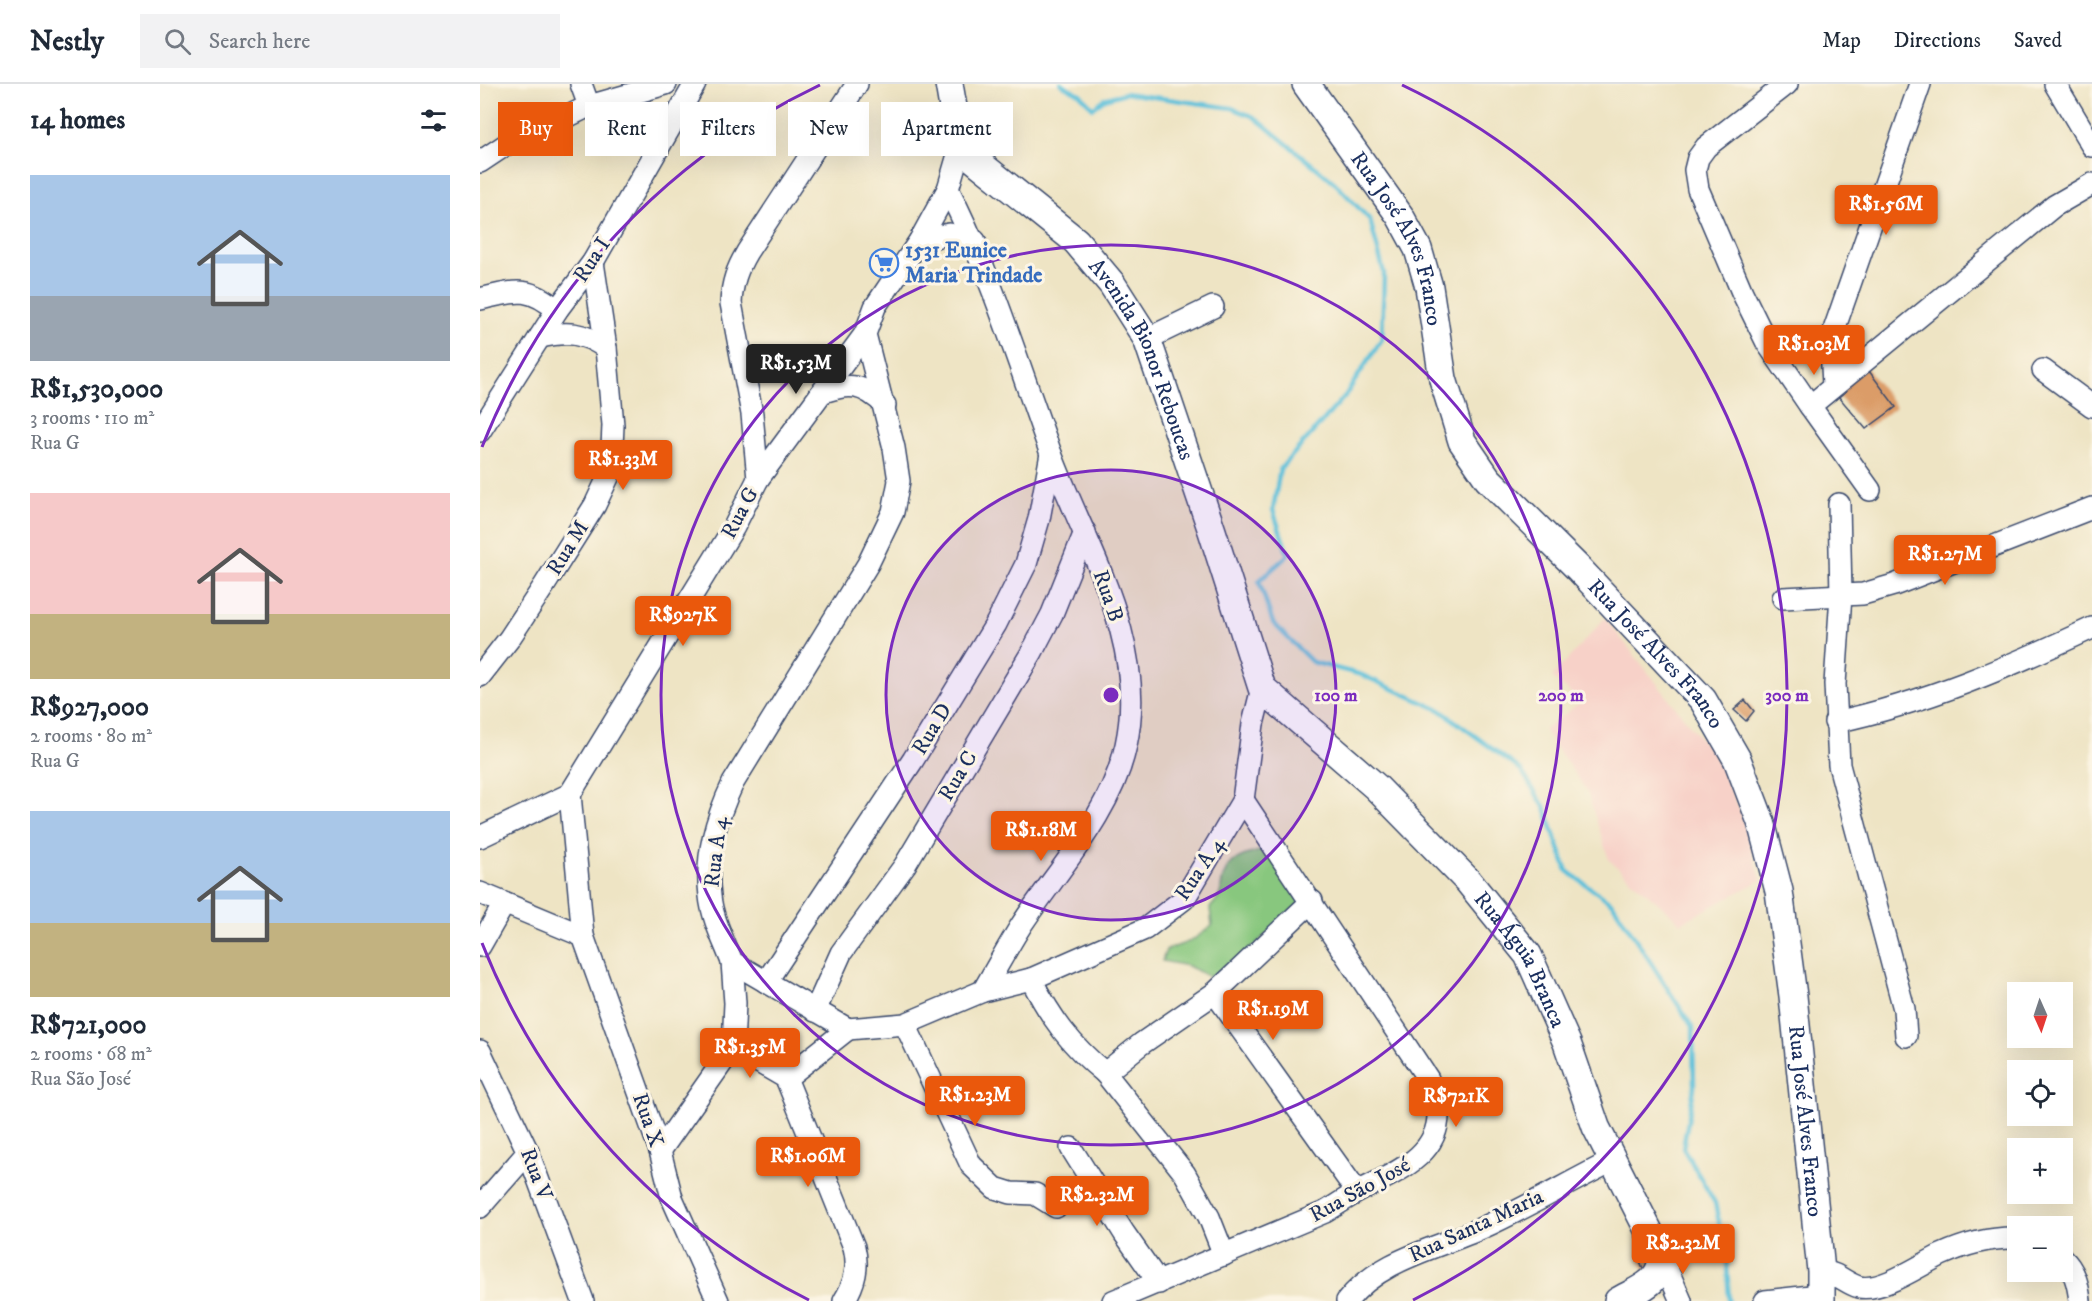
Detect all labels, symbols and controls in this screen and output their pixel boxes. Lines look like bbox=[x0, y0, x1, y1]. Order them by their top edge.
search box bbox=[140, 14, 560, 68]
text: Nestly bbox=[30, 24, 104, 59]
icon: search bbox=[161, 25, 194, 58]
text: Search here bbox=[209, 28, 310, 55]
text: Map bbox=[1822, 28, 1861, 54]
text: Directions bbox=[1894, 28, 1981, 54]
text: Saved bbox=[2014, 28, 2062, 54]
chip: Buy bbox=[498, 102, 573, 156]
chip: Rent bbox=[585, 102, 668, 156]
chip: Filters bbox=[680, 102, 776, 156]
chip: New bbox=[788, 102, 869, 156]
chip: Apartment bbox=[881, 102, 1013, 156]
text: 14 homes bbox=[30, 104, 125, 137]
icon: filters bbox=[417, 104, 450, 137]
street label: Rua José Alves Franco bbox=[1345, 146, 1448, 328]
pin: R$1.56M bbox=[1831, 185, 1941, 236]
text: R$1.56M bbox=[1849, 192, 1923, 217]
icon: home bbox=[186, 214, 294, 322]
street label: Rua I bbox=[568, 232, 616, 288]
place label: 1531 Eunice Maria Trindade bbox=[905, 237, 1042, 289]
supermarket icon: 1531 Eunice Maria Trindade bbox=[868, 247, 900, 279]
street label: Avenida Bionor Reboucas bbox=[1083, 253, 1200, 463]
pin: R$1.03M bbox=[1759, 325, 1869, 376]
text: R$1.03M bbox=[1778, 332, 1850, 357]
pin: R$1.53M bbox=[741, 344, 851, 395]
text: R$1.53M bbox=[760, 351, 832, 376]
text: R$1,530,000 bbox=[30, 373, 163, 406]
text: 3 rooms · 110 m² bbox=[30, 406, 154, 431]
text: Rua G bbox=[30, 431, 80, 456]
pin: R$1.33M bbox=[568, 440, 678, 491]
text: R$1.33M bbox=[588, 447, 658, 472]
street label: Rua G bbox=[715, 483, 765, 543]
street label: Rua M bbox=[541, 516, 595, 580]
icon: home bbox=[186, 532, 294, 640]
pin: R$1.27M bbox=[1890, 535, 2000, 586]
text: R$1.27M bbox=[1908, 542, 1982, 567]
street label: Rua B bbox=[1087, 566, 1129, 626]
street label: Rua José Alves Franco bbox=[1582, 573, 1730, 733]
pin: R$927K bbox=[634, 596, 732, 647]
text: R$927K bbox=[649, 603, 717, 628]
centre of rings bbox=[1101, 685, 1121, 705]
text: 100 m bbox=[1314, 685, 1358, 707]
text: 200 m bbox=[1538, 685, 1584, 707]
text: 300 m bbox=[1765, 685, 1809, 707]
text: R$927,000 bbox=[30, 691, 149, 724]
street label: Rua D bbox=[906, 698, 958, 760]
text: 2 rooms · 80 m² bbox=[30, 724, 152, 749]
street label: Rua C bbox=[933, 746, 983, 806]
text: Rua G bbox=[30, 749, 80, 774]
pin: R$1.18M bbox=[986, 811, 1096, 862]
street label: Rua A 4 bbox=[698, 814, 734, 889]
text: R$1.18M bbox=[1005, 818, 1077, 843]
street label: Rua A 4 bbox=[1169, 831, 1232, 906]
icon: home bbox=[186, 850, 294, 958]
street label: Rua Águia Branca bbox=[1468, 886, 1572, 1032]
north arrow bbox=[2007, 982, 2073, 1048]
map controls bbox=[2007, 982, 2073, 1282]
pin: R$1.19M bbox=[1218, 990, 1328, 1041]
text: R$1.19M bbox=[1237, 997, 1309, 1022]
text: R$721,000 bbox=[30, 1009, 146, 1042]
street label: Rua José Alves Franco bbox=[1783, 1024, 1829, 1218]
pin: R$1.35M bbox=[695, 1028, 805, 1079]
text: R$1.35M bbox=[714, 1035, 786, 1060]
text: 2 rooms · 68 m² bbox=[30, 1042, 152, 1067]
button: locate bbox=[2007, 1060, 2073, 1126]
text: Rua São José bbox=[30, 1067, 131, 1092]
pin: R$1.23M bbox=[920, 1076, 1030, 1127]
pin: R$721K bbox=[1407, 1077, 1505, 1128]
text: R$1.23M bbox=[939, 1083, 1011, 1108]
text: R$721K bbox=[1423, 1084, 1489, 1109]
street label: Rua X bbox=[626, 1089, 670, 1151]
pin: R$1.06M bbox=[753, 1137, 863, 1188]
button: + bbox=[2007, 1138, 2073, 1204]
street label: Rua V bbox=[514, 1144, 559, 1205]
text: R$1.06M bbox=[770, 1144, 846, 1169]
street label: Rua São José bbox=[1305, 1151, 1415, 1229]
pin: R$2.32M bbox=[1042, 1176, 1152, 1227]
text: R$2.32M bbox=[1060, 1183, 1134, 1208]
street label: Rua Santa Maria bbox=[1404, 1183, 1548, 1269]
button: − bbox=[2007, 1216, 2073, 1282]
pin: R$2.32M bbox=[1628, 1224, 1738, 1275]
text: R$2.32M bbox=[1646, 1231, 1720, 1256]

